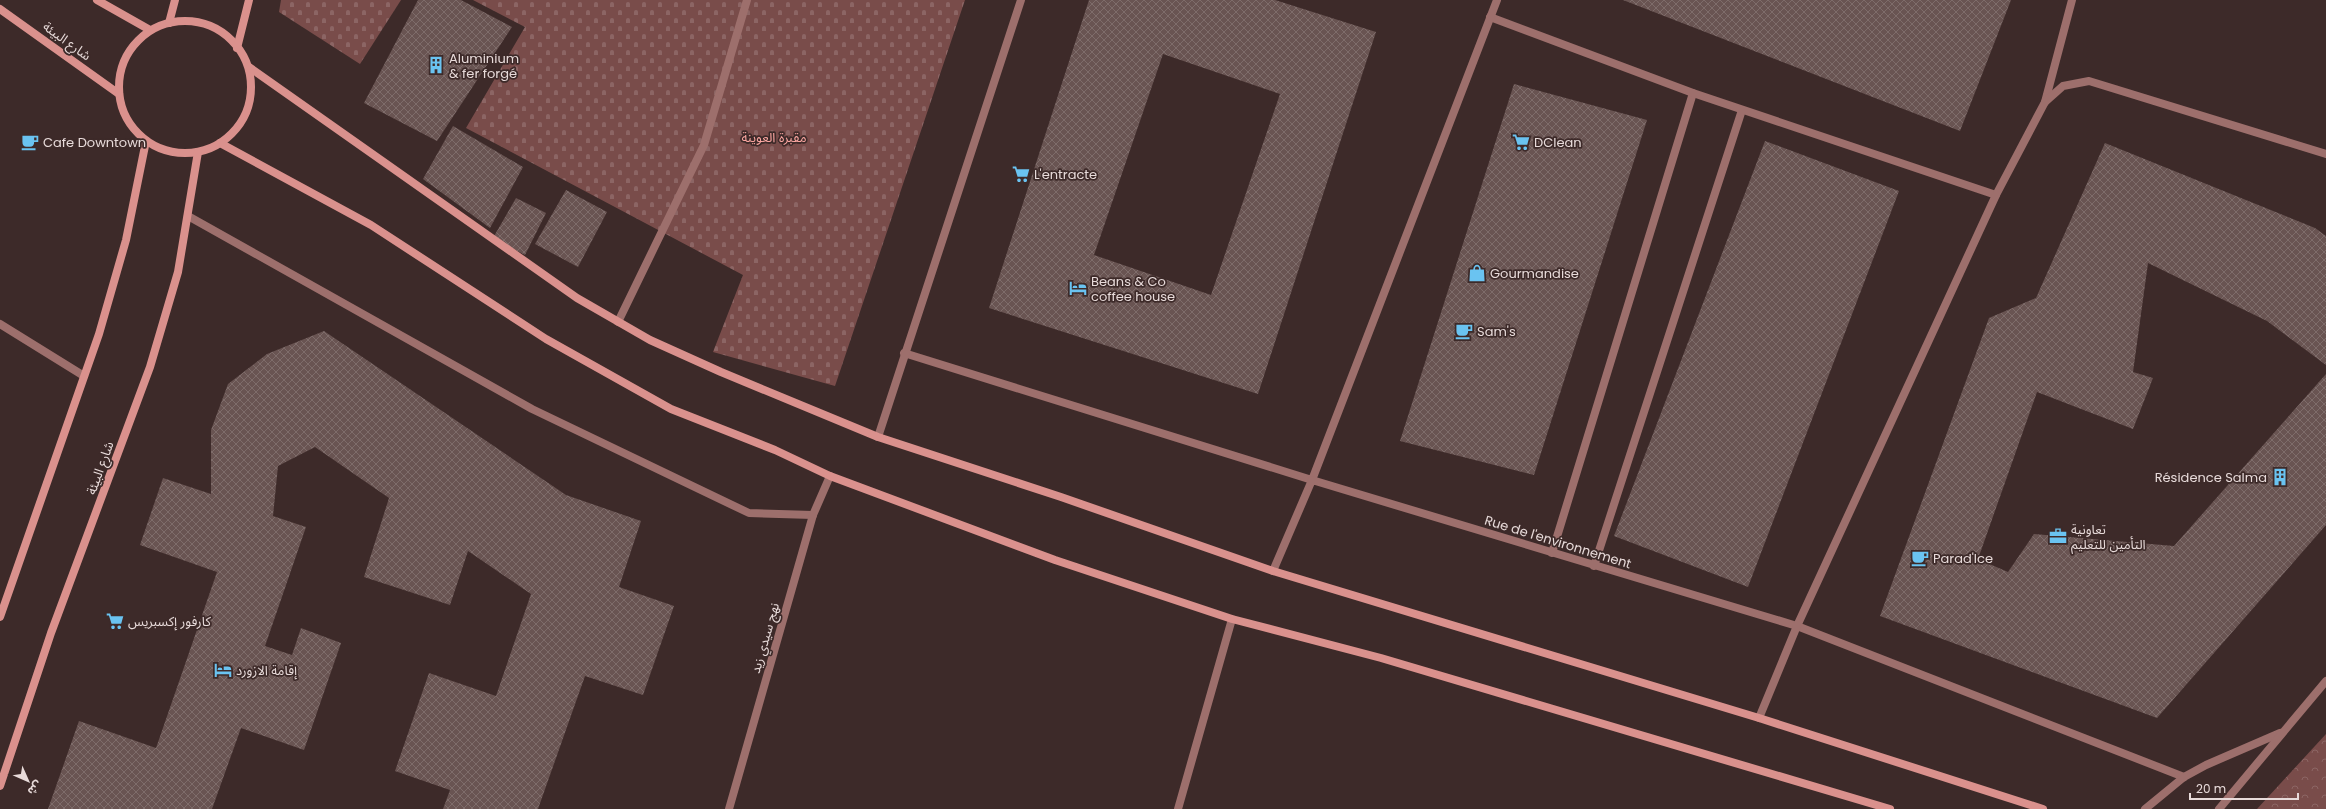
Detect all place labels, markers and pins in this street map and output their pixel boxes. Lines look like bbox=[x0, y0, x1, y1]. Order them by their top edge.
place label: Aluminium & fer forgé bbox=[449, 49, 519, 83]
building icon: Aluminium & fer forgé bbox=[426, 55, 446, 75]
cafe icon: Cafe Downtown bbox=[20, 132, 40, 152]
supermarket icon: DClean bbox=[1511, 132, 1531, 152]
place label: Cafe Downtown bbox=[43, 133, 146, 152]
place label: DClean bbox=[1534, 133, 1582, 152]
supermarket icon: L'entracte bbox=[1011, 164, 1031, 184]
place label: L'entracte bbox=[1034, 165, 1097, 184]
shop icon: Gourmandise bbox=[1467, 263, 1487, 283]
place label: Gourmandise bbox=[1490, 264, 1579, 283]
place label: Beans & Co coffee house bbox=[1091, 272, 1175, 306]
hotel icon: Beans & Co coffee house bbox=[1068, 278, 1088, 298]
cafe icon: Sam's bbox=[1454, 321, 1474, 341]
place label: Sam's bbox=[1477, 322, 1516, 341]
building icon: Résidence Salma bbox=[2270, 467, 2290, 487]
place label: Résidence Salma bbox=[2155, 468, 2267, 487]
place label: تعاونية التأمين للتعليم bbox=[2071, 520, 2146, 555]
office icon: تعاونية التأمين للتعليم bbox=[2048, 526, 2068, 546]
cafe icon: Parad'Ice bbox=[1910, 548, 1930, 568]
place label: Parad'Ice bbox=[1933, 549, 1993, 568]
supermarket icon: كارفور إكسبريس bbox=[105, 611, 125, 631]
place label: كارفور إكسبريس bbox=[128, 612, 211, 631]
hotel icon: إقامة الازورد bbox=[213, 660, 233, 680]
place label: إقامة الازورد bbox=[236, 661, 297, 680]

